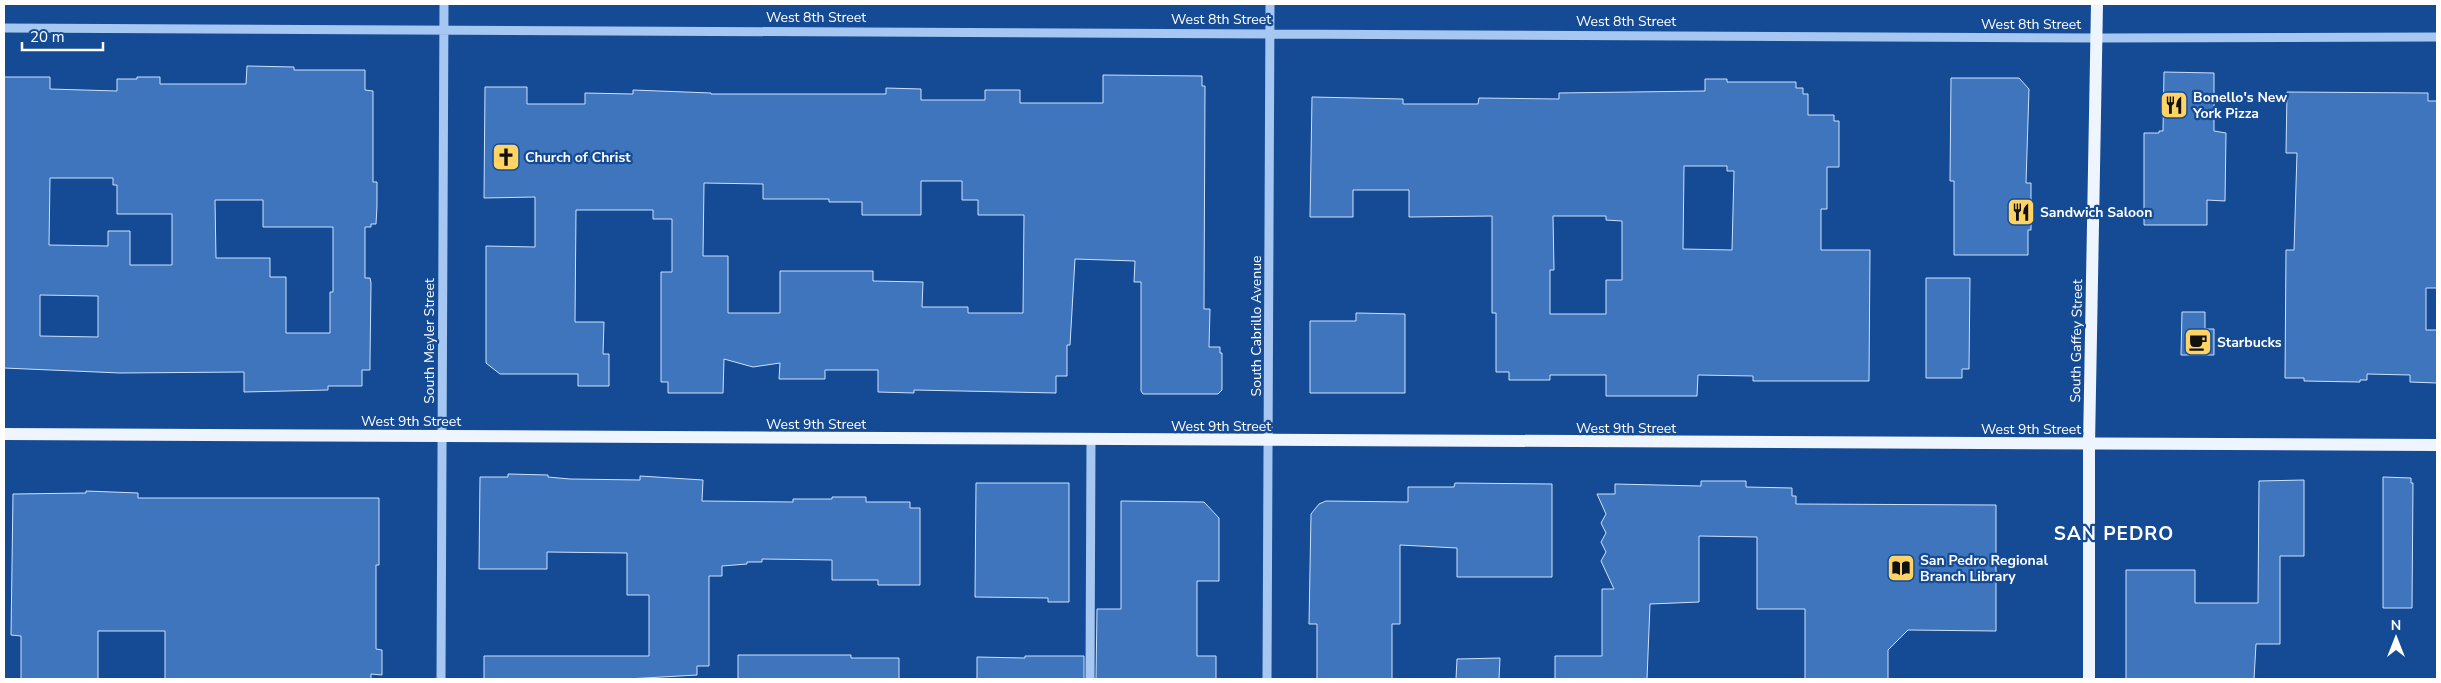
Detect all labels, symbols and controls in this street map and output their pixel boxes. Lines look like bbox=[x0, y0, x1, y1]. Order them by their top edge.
street label: West 8th Street bbox=[766, 8, 866, 27]
street label: West 8th Street bbox=[1171, 10, 1271, 29]
street label: West 8th Street bbox=[1576, 12, 1676, 31]
street label: West 8th Street bbox=[1981, 15, 2081, 34]
scale bar bbox=[22, 20, 104, 52]
text: 20 m bbox=[30, 27, 65, 47]
place label: Bonello's New York Pizza bbox=[2192, 88, 2287, 123]
restaurant icon: Bonello's New York Pizza bbox=[2159, 90, 2189, 120]
church icon: Church of Christ bbox=[491, 142, 521, 172]
place label: Church of Christ bbox=[525, 148, 631, 167]
restaurant icon: Sandwich Saloon bbox=[2006, 197, 2036, 227]
place label: Sandwich Saloon bbox=[2040, 203, 2152, 222]
street label: South Cabrillo Avenue bbox=[1247, 256, 1266, 396]
street label: South Meyler Street bbox=[420, 278, 439, 404]
street label: South Gaffey Street bbox=[2066, 279, 2087, 403]
cafe icon: Starbucks bbox=[2183, 327, 2213, 357]
place label: Starbucks bbox=[2217, 333, 2282, 352]
street label: West 9th Street bbox=[361, 412, 461, 431]
street label: West 9th Street bbox=[766, 415, 866, 434]
street label: West 9th Street bbox=[1171, 417, 1271, 436]
street label: West 9th Street bbox=[1576, 419, 1676, 438]
street label: West 9th Street bbox=[1981, 420, 2081, 439]
district label: SAN PEDRO bbox=[2054, 521, 2174, 547]
place label: San Pedro Regional Branch Library bbox=[1920, 551, 2048, 586]
library icon: San Pedro Regional Branch Library bbox=[1886, 553, 1916, 583]
north arrow bbox=[2371, 613, 2421, 663]
text: N bbox=[2391, 616, 2401, 635]

